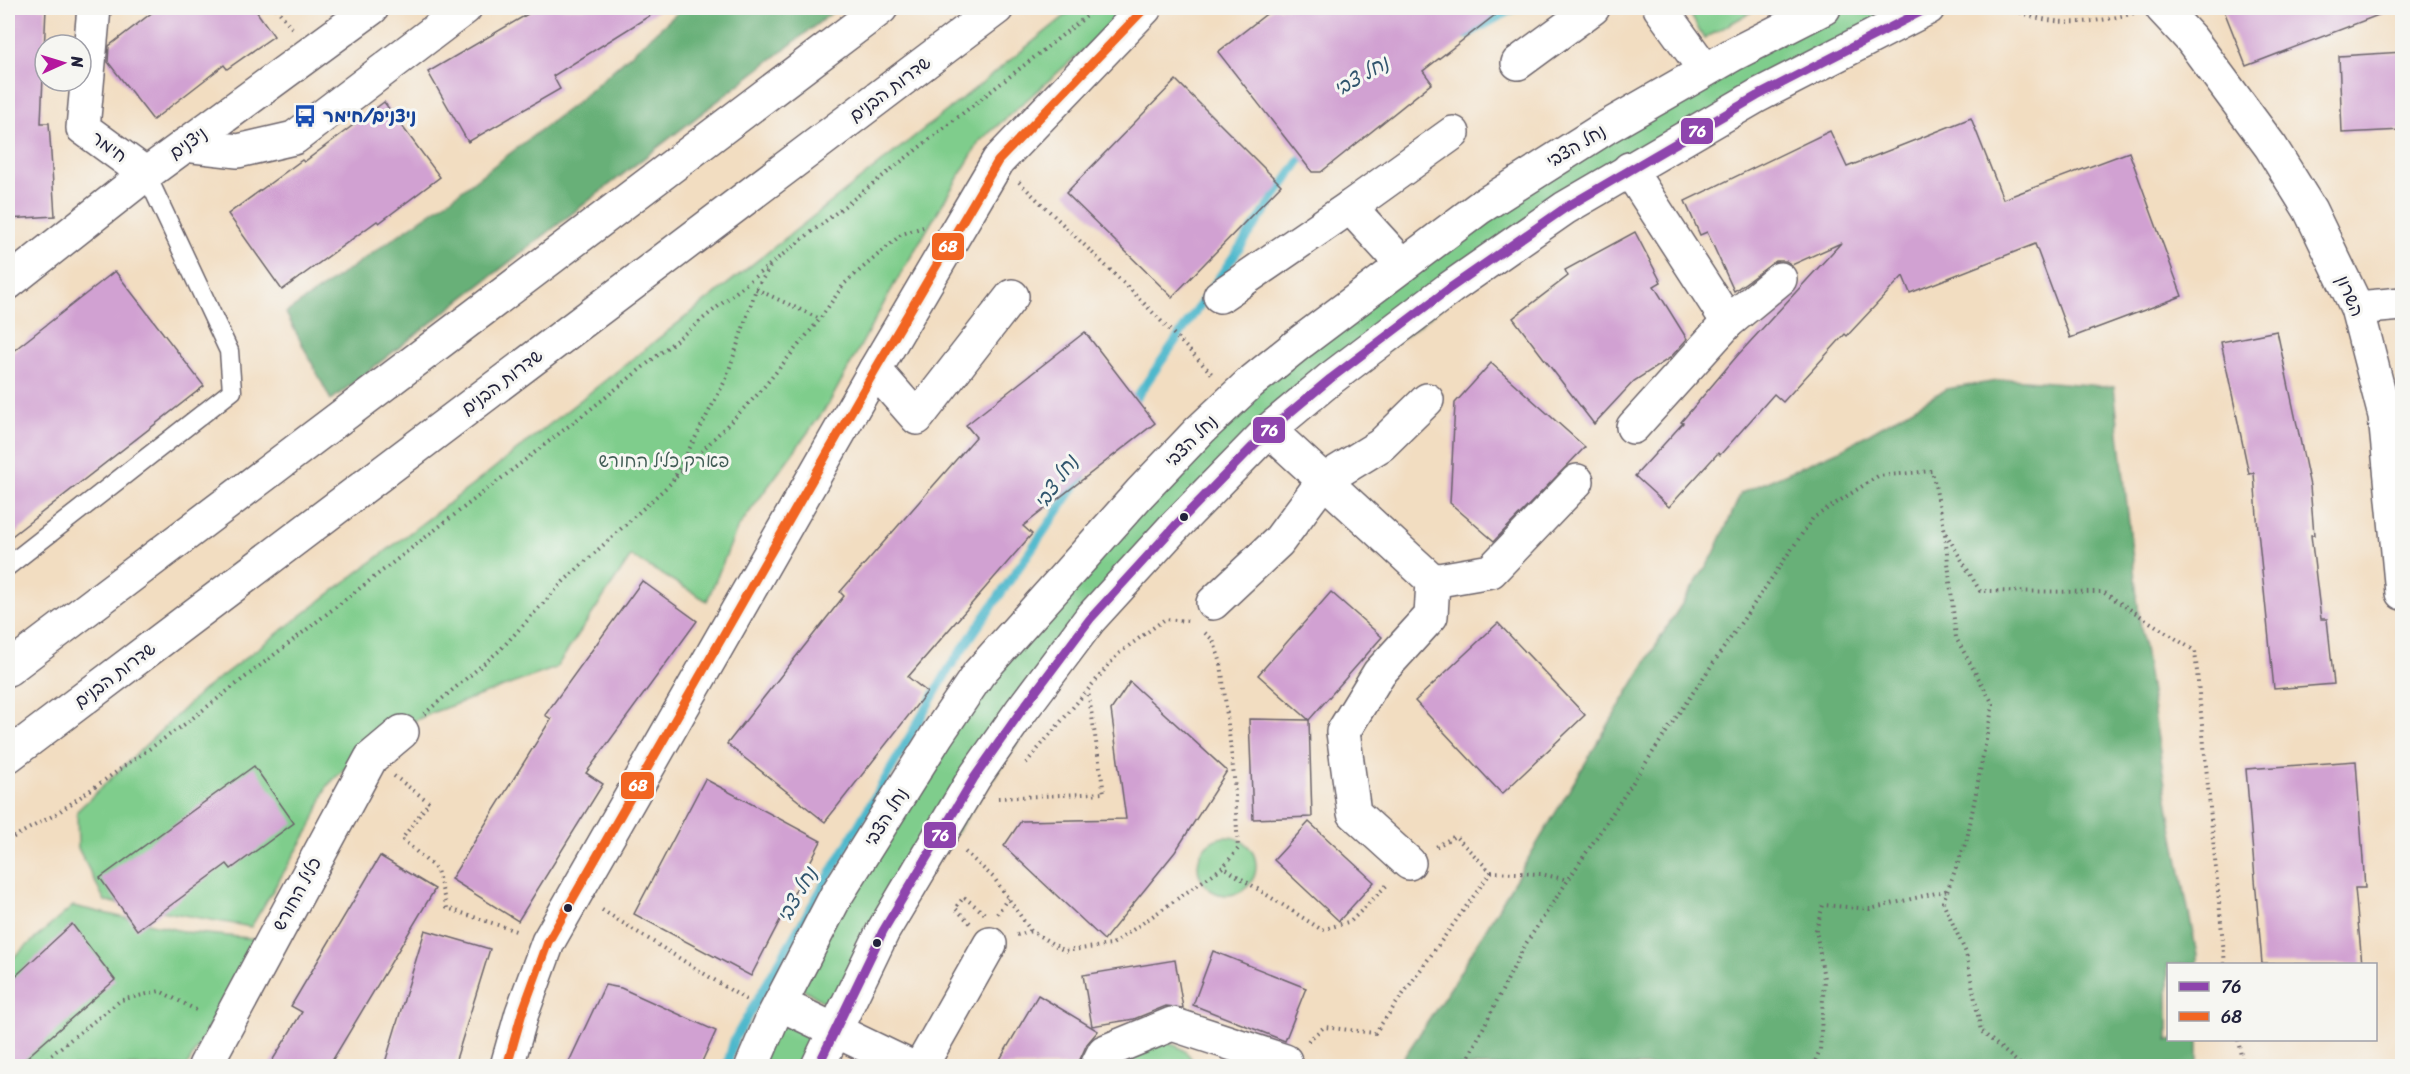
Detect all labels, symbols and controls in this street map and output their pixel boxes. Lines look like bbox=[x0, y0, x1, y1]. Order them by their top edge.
north arrow bbox=[33, 33, 93, 93]
water label: נחל צבי bbox=[1326, 45, 1397, 106]
street label: שדרות הבנים bbox=[842, 47, 938, 131]
text: N bbox=[63, 54, 92, 69]
place label: ניצנים/חימר bbox=[323, 100, 416, 132]
bus stop icon: ניצנים/חימר bbox=[292, 103, 318, 129]
street label: נחל הצבי bbox=[1540, 116, 1612, 176]
line badge: 76 bbox=[1680, 117, 1714, 145]
text: 76 bbox=[1688, 117, 1706, 146]
street label: ניצנים bbox=[162, 118, 214, 168]
street label: חימר bbox=[84, 123, 134, 171]
line badge: 68 bbox=[931, 232, 965, 261]
text: 68 bbox=[938, 232, 958, 261]
street label: השרון bbox=[2327, 270, 2373, 322]
street label: שדרות הבנים bbox=[454, 340, 550, 424]
street label: נחל הצבי bbox=[1157, 407, 1225, 475]
line badge: 76 bbox=[1252, 416, 1286, 444]
text: 76 bbox=[1260, 416, 1278, 445]
park label: פארק כליל החורש bbox=[599, 445, 729, 477]
water label: נחל צבי bbox=[1025, 447, 1088, 516]
unlabelled marker bbox=[1178, 511, 1190, 523]
street label: שדרות הבנים bbox=[67, 633, 163, 717]
line badge: 68 bbox=[620, 771, 655, 800]
text: 68 bbox=[628, 771, 648, 800]
street label: נחל הצבי bbox=[855, 781, 917, 853]
line badge: 76 bbox=[923, 821, 957, 849]
text: 76 bbox=[931, 821, 949, 850]
street label: כליל החורש bbox=[263, 851, 331, 937]
water label: נחל צבי bbox=[767, 859, 828, 930]
unlabelled marker bbox=[562, 902, 574, 914]
unlabelled marker bbox=[871, 937, 883, 949]
legend bbox=[2167, 963, 2377, 1041]
text: 76 bbox=[2221, 971, 2242, 1003]
text: 68 bbox=[2221, 1001, 2242, 1033]

